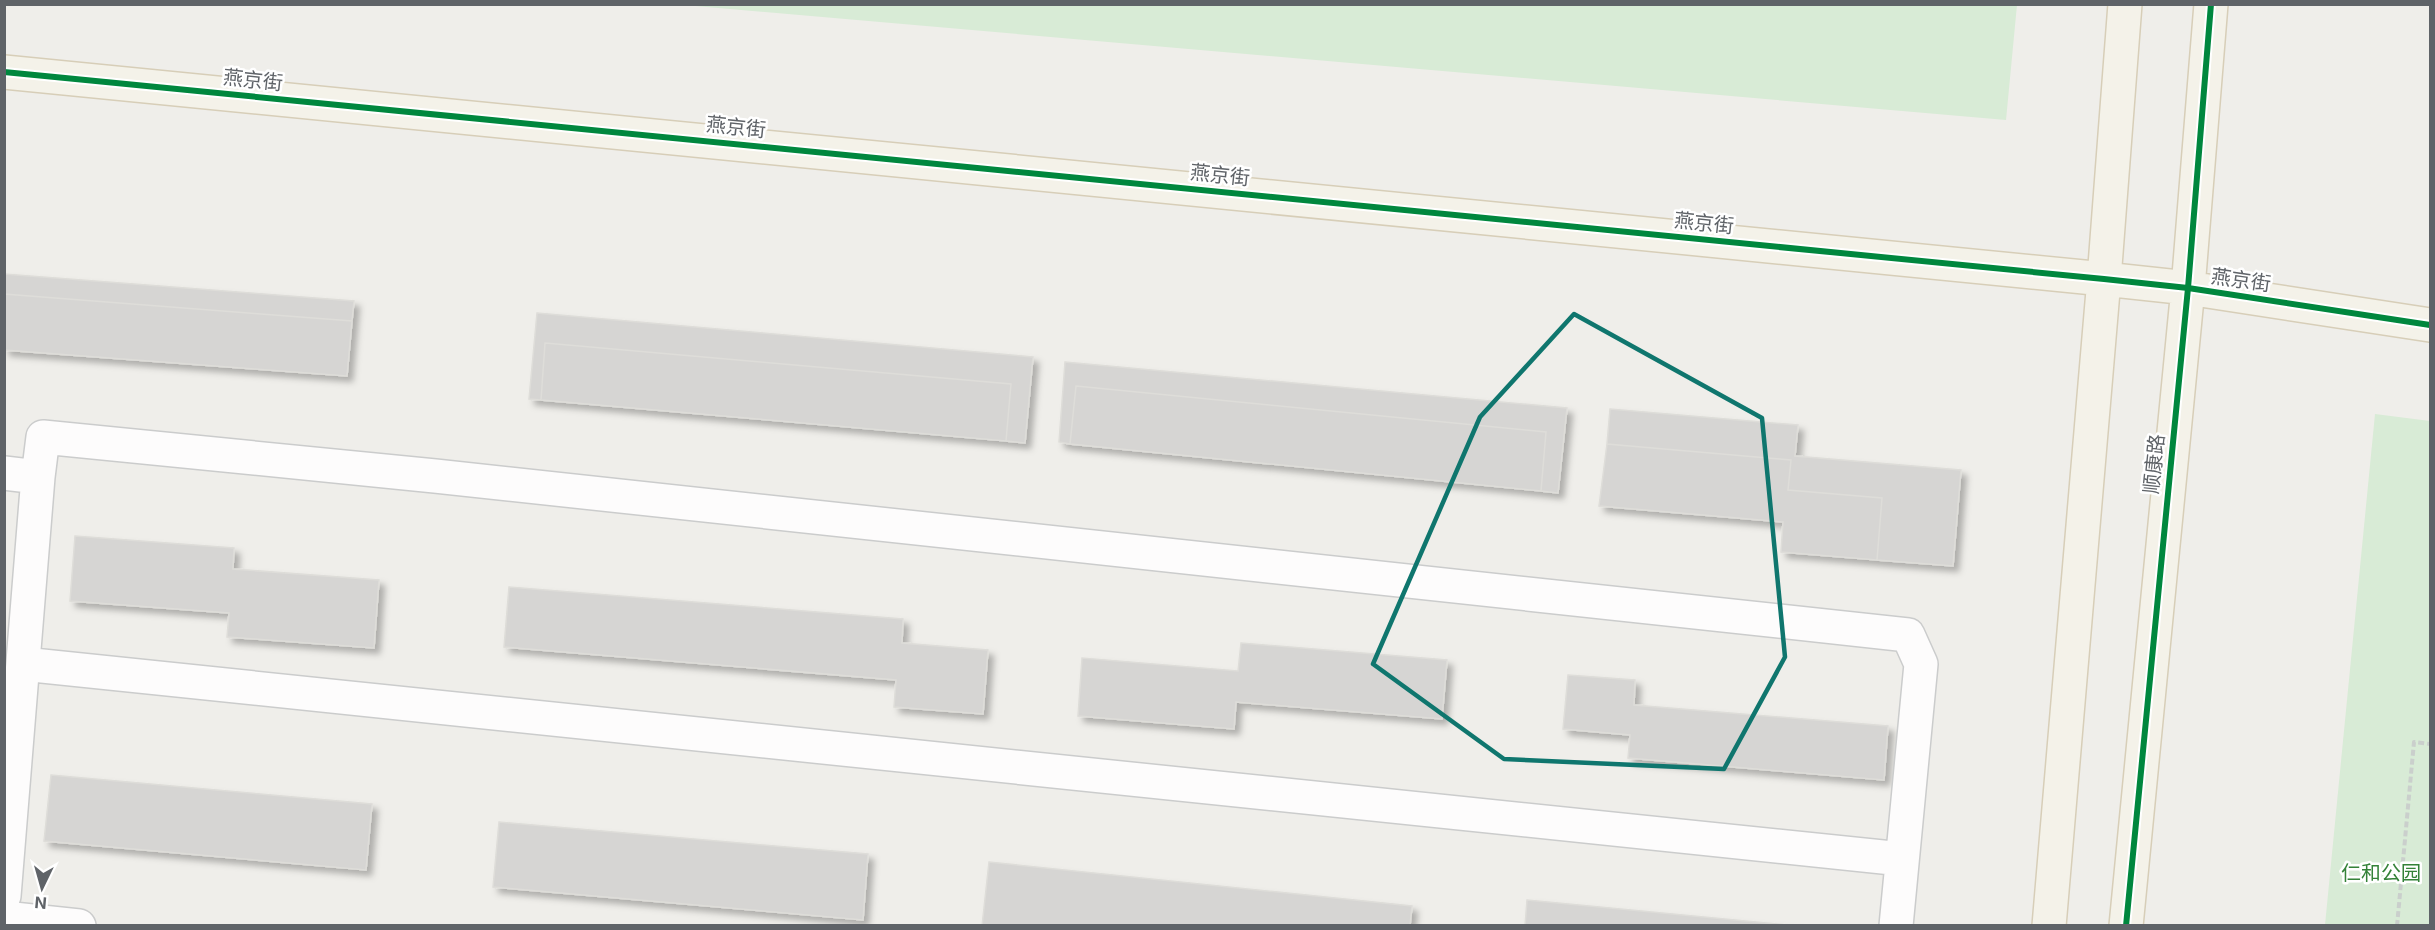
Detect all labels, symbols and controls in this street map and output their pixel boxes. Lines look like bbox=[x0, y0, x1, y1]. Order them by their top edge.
street label: 燕京街 bbox=[222, 65, 284, 95]
street label: 燕京街 bbox=[705, 112, 767, 142]
street label: 燕京街 bbox=[1189, 160, 1251, 190]
street label: 燕京街 bbox=[1673, 208, 1735, 238]
street label: 燕京街 bbox=[2210, 264, 2272, 296]
street label: 顺康路 bbox=[2139, 433, 2169, 495]
north arrow bbox=[12, 858, 72, 918]
park label: 仁和公园 bbox=[2341, 861, 2421, 885]
text: N bbox=[34, 892, 48, 913]

